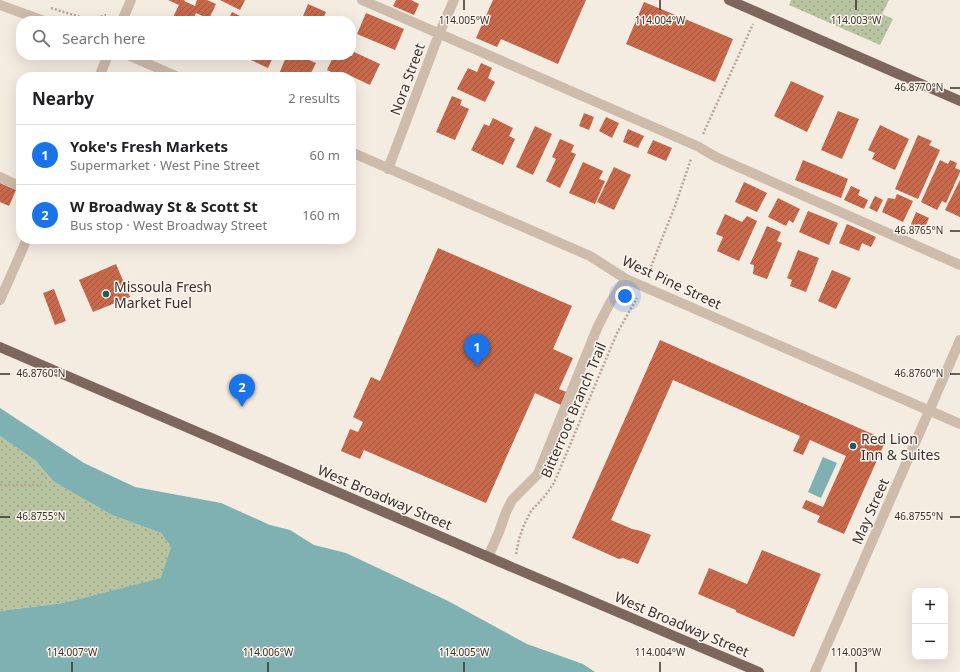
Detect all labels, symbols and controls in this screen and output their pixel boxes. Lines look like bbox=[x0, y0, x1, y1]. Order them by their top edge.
text: 114.005°W bbox=[439, 13, 490, 27]
text: 114.004°W bbox=[635, 13, 686, 27]
text: 114.003°W bbox=[831, 13, 882, 27]
search box bbox=[16, 16, 356, 60]
icon: search bbox=[30, 27, 52, 49]
text: Search here bbox=[62, 28, 145, 48]
street label: Nora Street bbox=[385, 40, 429, 118]
text: 46.8770°N bbox=[895, 80, 943, 94]
text: Nearby bbox=[32, 87, 94, 110]
text: 2 results bbox=[288, 89, 340, 107]
text: Yoke's Fresh Markets bbox=[70, 136, 228, 156]
text: 1 bbox=[41, 146, 49, 164]
text: 60 m bbox=[310, 146, 340, 164]
text: Supermarket · West Pine Street bbox=[70, 156, 260, 174]
text: W Broadway St & Scott St bbox=[70, 196, 258, 216]
text: 2 bbox=[41, 206, 49, 224]
text: 160 m bbox=[302, 206, 340, 224]
text: Bus stop · West Broadway Street bbox=[70, 216, 267, 234]
text: 46.8765°N bbox=[895, 223, 943, 237]
street label: West Pine Street bbox=[619, 251, 725, 313]
place label: Missoula Fresh Market Fuel bbox=[114, 277, 212, 312]
your location bbox=[615, 286, 635, 306]
marker: Missoula Fresh Market Fuel bbox=[101, 289, 111, 299]
pin: 1 bbox=[464, 334, 490, 367]
street label: Bitterroot Branch Trail bbox=[536, 339, 610, 481]
text: 46.8760°N bbox=[17, 366, 65, 380]
text: 46.8760°N bbox=[895, 366, 943, 380]
pin: 2 bbox=[229, 374, 255, 407]
place label: Red Lion Inn & Suites bbox=[861, 429, 940, 464]
marker: Red Lion Inn & Suites bbox=[848, 441, 858, 451]
street label: West Broadway Street bbox=[315, 460, 455, 534]
street label: May Street bbox=[847, 475, 893, 547]
text: 46.8755°N bbox=[17, 509, 65, 523]
text: 46.8755°N bbox=[895, 509, 943, 523]
street label: West Broadway Street bbox=[612, 587, 752, 661]
map controls bbox=[912, 588, 948, 660]
button: + bbox=[912, 588, 948, 624]
button: − bbox=[912, 624, 948, 660]
text: 114.007°W bbox=[47, 645, 98, 659]
text: 114.006°W bbox=[243, 645, 294, 659]
text: 114.005°W bbox=[439, 645, 490, 659]
text: 114.004°W bbox=[635, 645, 686, 659]
text: 114.003°W bbox=[831, 645, 882, 659]

